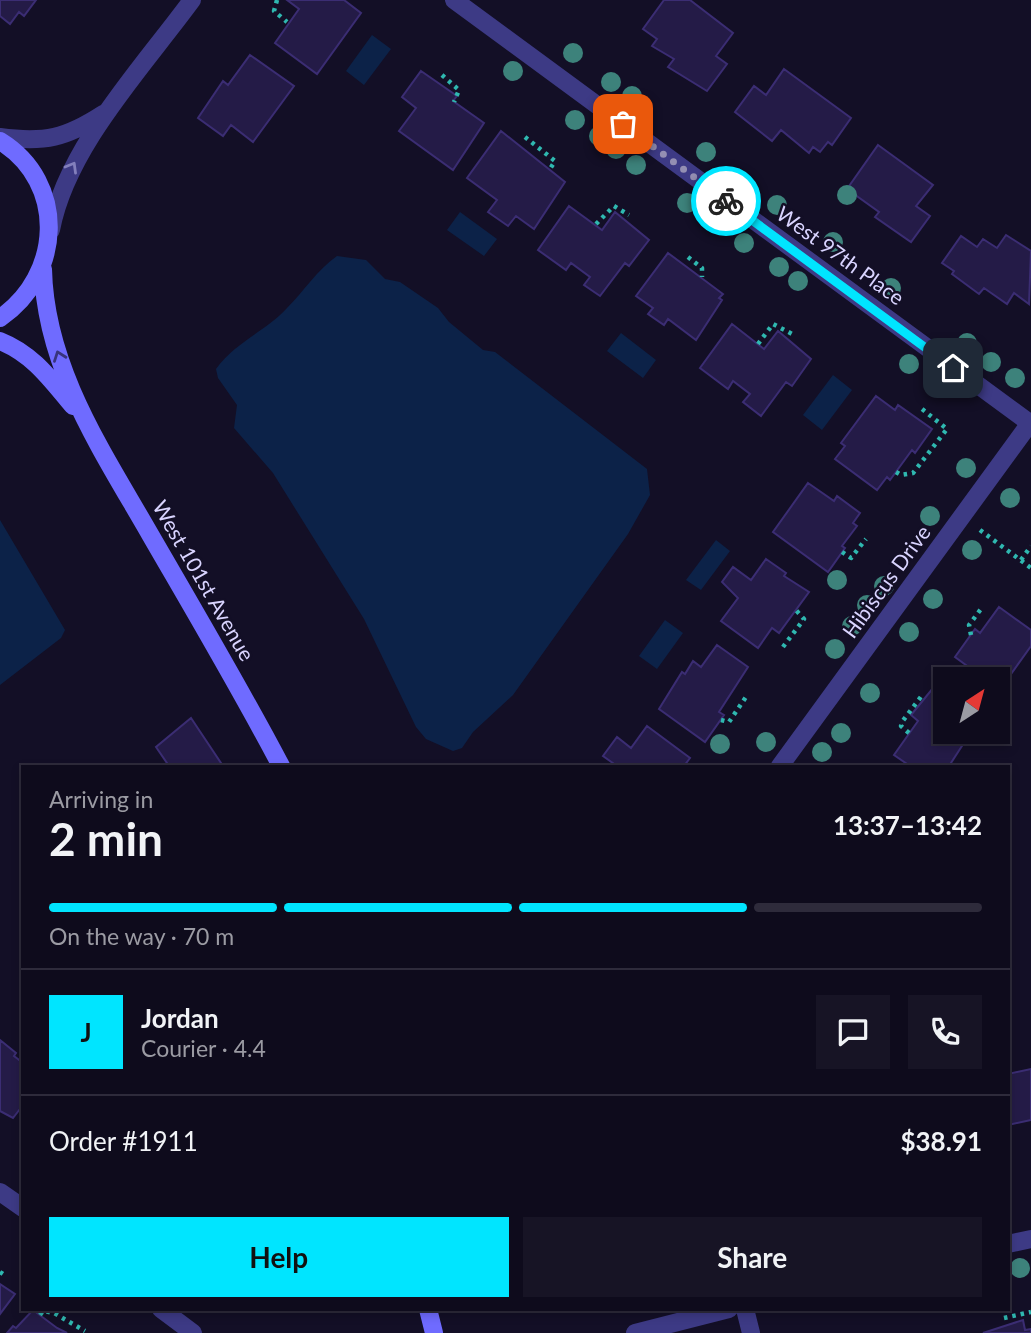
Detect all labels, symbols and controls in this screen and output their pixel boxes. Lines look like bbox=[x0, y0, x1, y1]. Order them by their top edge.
pin bbox=[593, 94, 653, 154]
icon: bag bbox=[604, 105, 642, 143]
one-way arrow bbox=[64, 161, 77, 174]
courier bbox=[691, 166, 761, 236]
icon: bike bbox=[707, 182, 745, 220]
street label: West 97th Place bbox=[772, 200, 910, 309]
pin bbox=[923, 338, 983, 398]
icon: home bbox=[934, 349, 972, 387]
one-way arrow bbox=[53, 350, 67, 362]
street label: West 101st Avenue bbox=[148, 496, 260, 665]
street label: Hibiscus Drive bbox=[837, 520, 935, 642]
north arrow bbox=[933, 667, 1010, 744]
map controls bbox=[933, 667, 1010, 744]
text: Arriving in bbox=[49, 785, 153, 813]
text: 13:37–13:42 bbox=[833, 809, 982, 841]
text: 2 min bbox=[49, 811, 163, 866]
text: On the way · 70 m bbox=[49, 922, 234, 950]
button: chat bbox=[816, 995, 890, 1069]
button: phone bbox=[908, 995, 982, 1069]
text: Jordan bbox=[141, 1002, 219, 1034]
text: J bbox=[80, 1016, 92, 1048]
text: Courier · 4.4 bbox=[141, 1034, 266, 1062]
text: Order #1911 bbox=[49, 1125, 198, 1157]
text: $38.91 bbox=[900, 1125, 982, 1157]
button: Help bbox=[49, 1217, 509, 1297]
button: Share bbox=[523, 1217, 982, 1297]

